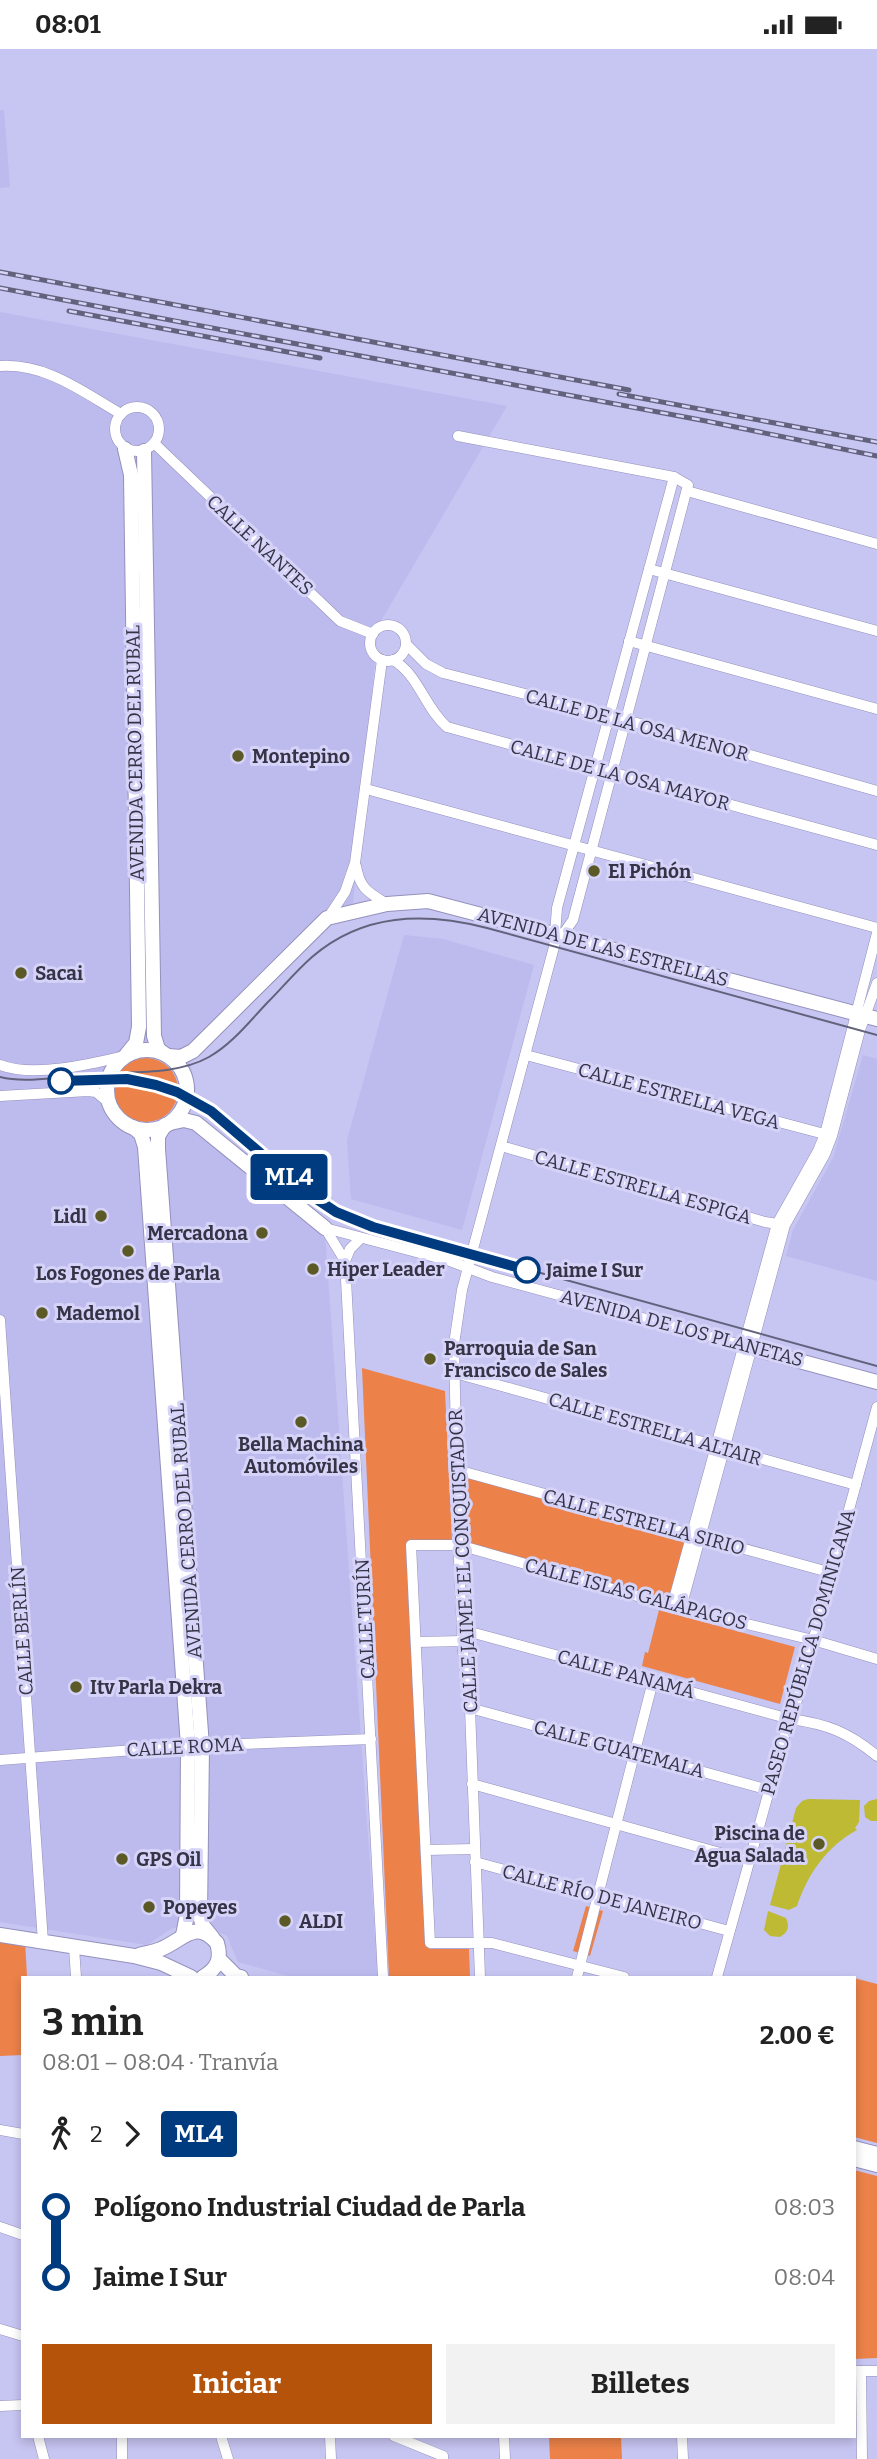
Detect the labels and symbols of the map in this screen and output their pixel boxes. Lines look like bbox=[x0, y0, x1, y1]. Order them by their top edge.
street label: CALLE NANTES bbox=[202, 490, 318, 600]
street label: AVENIDA CERRO DEL RUBAL bbox=[121, 625, 149, 881]
street label: CALLE DE LA OSA MENOR bbox=[523, 684, 752, 766]
street label: CALLE DE LA OSA MAYOR bbox=[508, 735, 733, 815]
place label: Montepino bbox=[252, 745, 350, 768]
marker: Montepino bbox=[230, 748, 246, 764]
place label: El Pichón bbox=[608, 860, 692, 883]
marker: El Pichón bbox=[586, 863, 602, 879]
street label: AVENIDA DE LAS ESTRELLAS bbox=[475, 902, 731, 992]
place label: Sacai bbox=[35, 962, 83, 985]
marker: Sacai bbox=[13, 965, 29, 981]
street label: CALLE ESTRELLA VEGA bbox=[576, 1058, 783, 1134]
unlabelled marker bbox=[48, 1068, 74, 1094]
street label: CALLE ESTRELLA ESPIGA bbox=[532, 1145, 755, 1229]
line badge: ML4 bbox=[249, 1154, 329, 1200]
place label: Lidl bbox=[53, 1205, 87, 1228]
marker: Lidl bbox=[93, 1208, 109, 1224]
place label: Mercadona bbox=[147, 1222, 248, 1245]
marker: Mercadona bbox=[254, 1225, 270, 1241]
marker: Los Fogones de Parla bbox=[120, 1243, 136, 1259]
marker: Jaime I Sur bbox=[514, 1257, 540, 1283]
place label: Hiper Leader bbox=[327, 1258, 445, 1281]
place label: Jaime I Sur bbox=[545, 1259, 643, 1282]
marker: Hiper Leader bbox=[305, 1261, 321, 1277]
place label: Los Fogones de Parla bbox=[36, 1262, 220, 1285]
street label: AVENIDA DE LOS PLANETAS bbox=[558, 1284, 806, 1372]
place label: Mademol bbox=[56, 1302, 140, 1325]
marker: Mademol bbox=[34, 1305, 50, 1321]
place label: Parroquia de San Francisco de Sales bbox=[444, 1337, 607, 1382]
marker: Parroquia de San Francisco de Sales bbox=[422, 1351, 438, 1367]
street label: CALLE ESTRELLA ALTAIR bbox=[546, 1388, 765, 1471]
street label: AVENIDA CERRO DEL RUBAL bbox=[166, 1402, 206, 1660]
street label: CALLE JAIME I EL CONQUISTADOR bbox=[444, 1408, 482, 1714]
marker: Bella Machina Automóviles bbox=[293, 1414, 309, 1430]
place label: Bella Machina Automóviles bbox=[238, 1433, 364, 1478]
street label: CALLE ESTRELLA SIRIO bbox=[541, 1484, 747, 1560]
street label: PASEO REPÚBLICA DOMINICANA bbox=[756, 1506, 860, 1798]
street label: CALLE ISLAS GALÁPAGOS bbox=[522, 1553, 750, 1635]
street label: CALLE TURÍN bbox=[350, 1558, 380, 1680]
street label: CALLE BERLÍN bbox=[6, 1566, 38, 1696]
street label: CALLE PANAMÁ bbox=[555, 1645, 698, 1704]
place label: Itv Parla Dekra bbox=[90, 1676, 223, 1699]
marker: Itv Parla Dekra bbox=[68, 1679, 84, 1695]
street label: CALLE GUATEMALA bbox=[531, 1715, 707, 1783]
street label: CALLE ROMA bbox=[126, 1732, 245, 1762]
place label: Piscina de Agua Salada bbox=[695, 1822, 805, 1867]
marker: Piscina de Agua Salada bbox=[811, 1836, 827, 1852]
place label: GPS Oil bbox=[136, 1848, 202, 1871]
marker: GPS Oil bbox=[114, 1851, 130, 1867]
street label: CALLE RÍO DE JANEIRO bbox=[500, 1859, 704, 1935]
place label: Popeyes bbox=[163, 1896, 237, 1919]
marker: Popeyes bbox=[141, 1899, 157, 1915]
place label: ALDI bbox=[299, 1910, 343, 1933]
marker: ALDI bbox=[277, 1913, 293, 1929]

